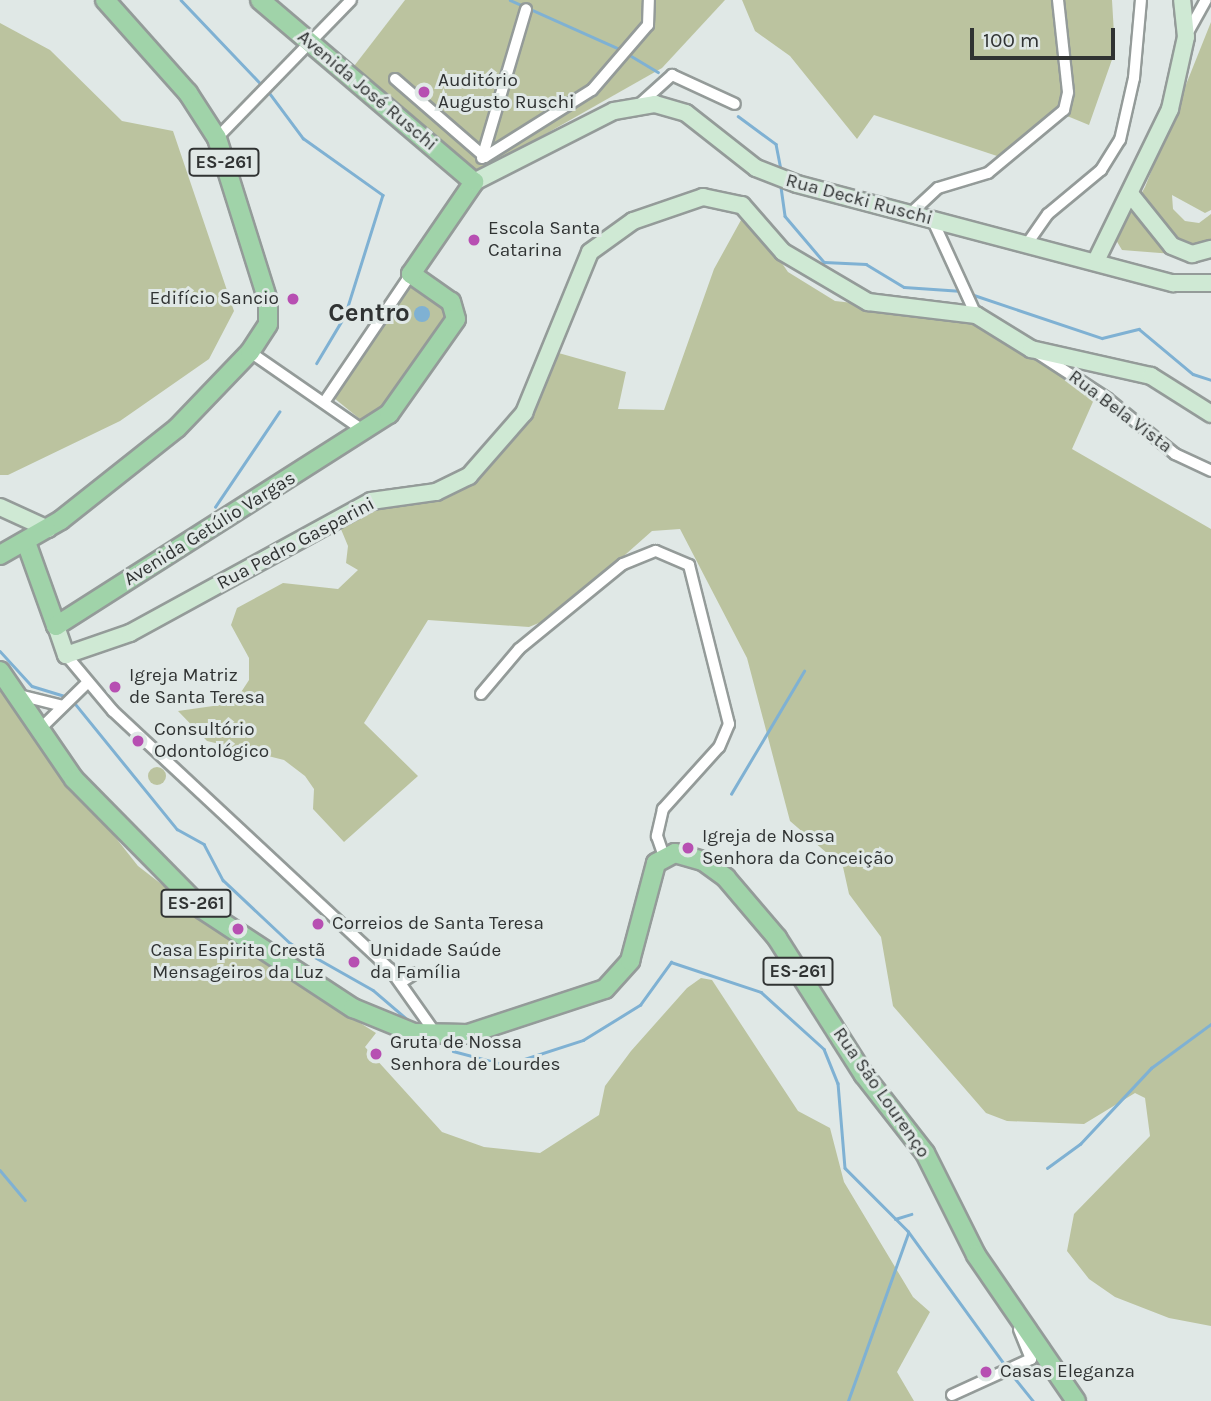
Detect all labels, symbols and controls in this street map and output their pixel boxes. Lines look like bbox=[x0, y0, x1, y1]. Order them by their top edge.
scale bar bbox=[973, 14, 1118, 58]
street label: Avenida José Ruschi bbox=[292, 26, 442, 156]
text: 100 m bbox=[983, 28, 1040, 52]
place label: Auditório Augusto Ruschi bbox=[438, 70, 575, 114]
marker: Auditório Augusto Ruschi bbox=[416, 84, 432, 100]
road number: ES-261 bbox=[187, 148, 261, 176]
street label: Rua Decki Ruschi bbox=[783, 169, 935, 231]
place label: Escola Santa Catarina bbox=[488, 218, 600, 262]
marker: Escola Santa Catarina bbox=[466, 232, 482, 248]
place label: Edifício Sancio bbox=[150, 288, 279, 310]
marker: Edifício Sancio bbox=[285, 291, 301, 307]
district label: Centro bbox=[328, 297, 410, 329]
street label: Rua Bela Vista bbox=[1064, 366, 1176, 458]
street label: Avenida Getúlio Vargas bbox=[120, 467, 300, 591]
street label: Rua Pedro Gasparini bbox=[213, 493, 379, 595]
place label: Igreja Matriz de Santa Teresa bbox=[129, 665, 265, 709]
marker: Igreja Matriz de Santa Teresa bbox=[107, 679, 123, 695]
place label: Consultório Odontológico bbox=[154, 719, 269, 763]
marker: Consultório Odontológico bbox=[128, 731, 148, 751]
place label: Igreja de Nossa Senhora da Conceição bbox=[702, 826, 894, 870]
marker: Igreja de Nossa Senhora da Conceição bbox=[680, 840, 696, 856]
road number: ES-261 bbox=[159, 888, 233, 918]
place label: Correios de Santa Teresa bbox=[332, 913, 544, 935]
marker: Correios de Santa Teresa bbox=[310, 916, 326, 932]
marker: Casa Espirita Crestã Mensageiros da Luz bbox=[230, 921, 246, 937]
place label: Casa Espirita Crestã Mensageiros da Luz bbox=[151, 940, 325, 984]
place label: Unidade Saúde da Família bbox=[370, 940, 501, 984]
marker: Unidade Saúde da Família bbox=[344, 952, 364, 972]
road number: ES-261 bbox=[761, 956, 835, 986]
street label: Rua São Lourenço bbox=[827, 1023, 935, 1163]
place label: Gruta de Nossa Senhora de Lourdes bbox=[390, 1032, 561, 1076]
marker: Gruta de Nossa Senhora de Lourdes bbox=[368, 1046, 384, 1062]
place label: Casas Eleganza bbox=[1000, 1361, 1135, 1383]
marker: Casas Eleganza bbox=[978, 1364, 994, 1380]

